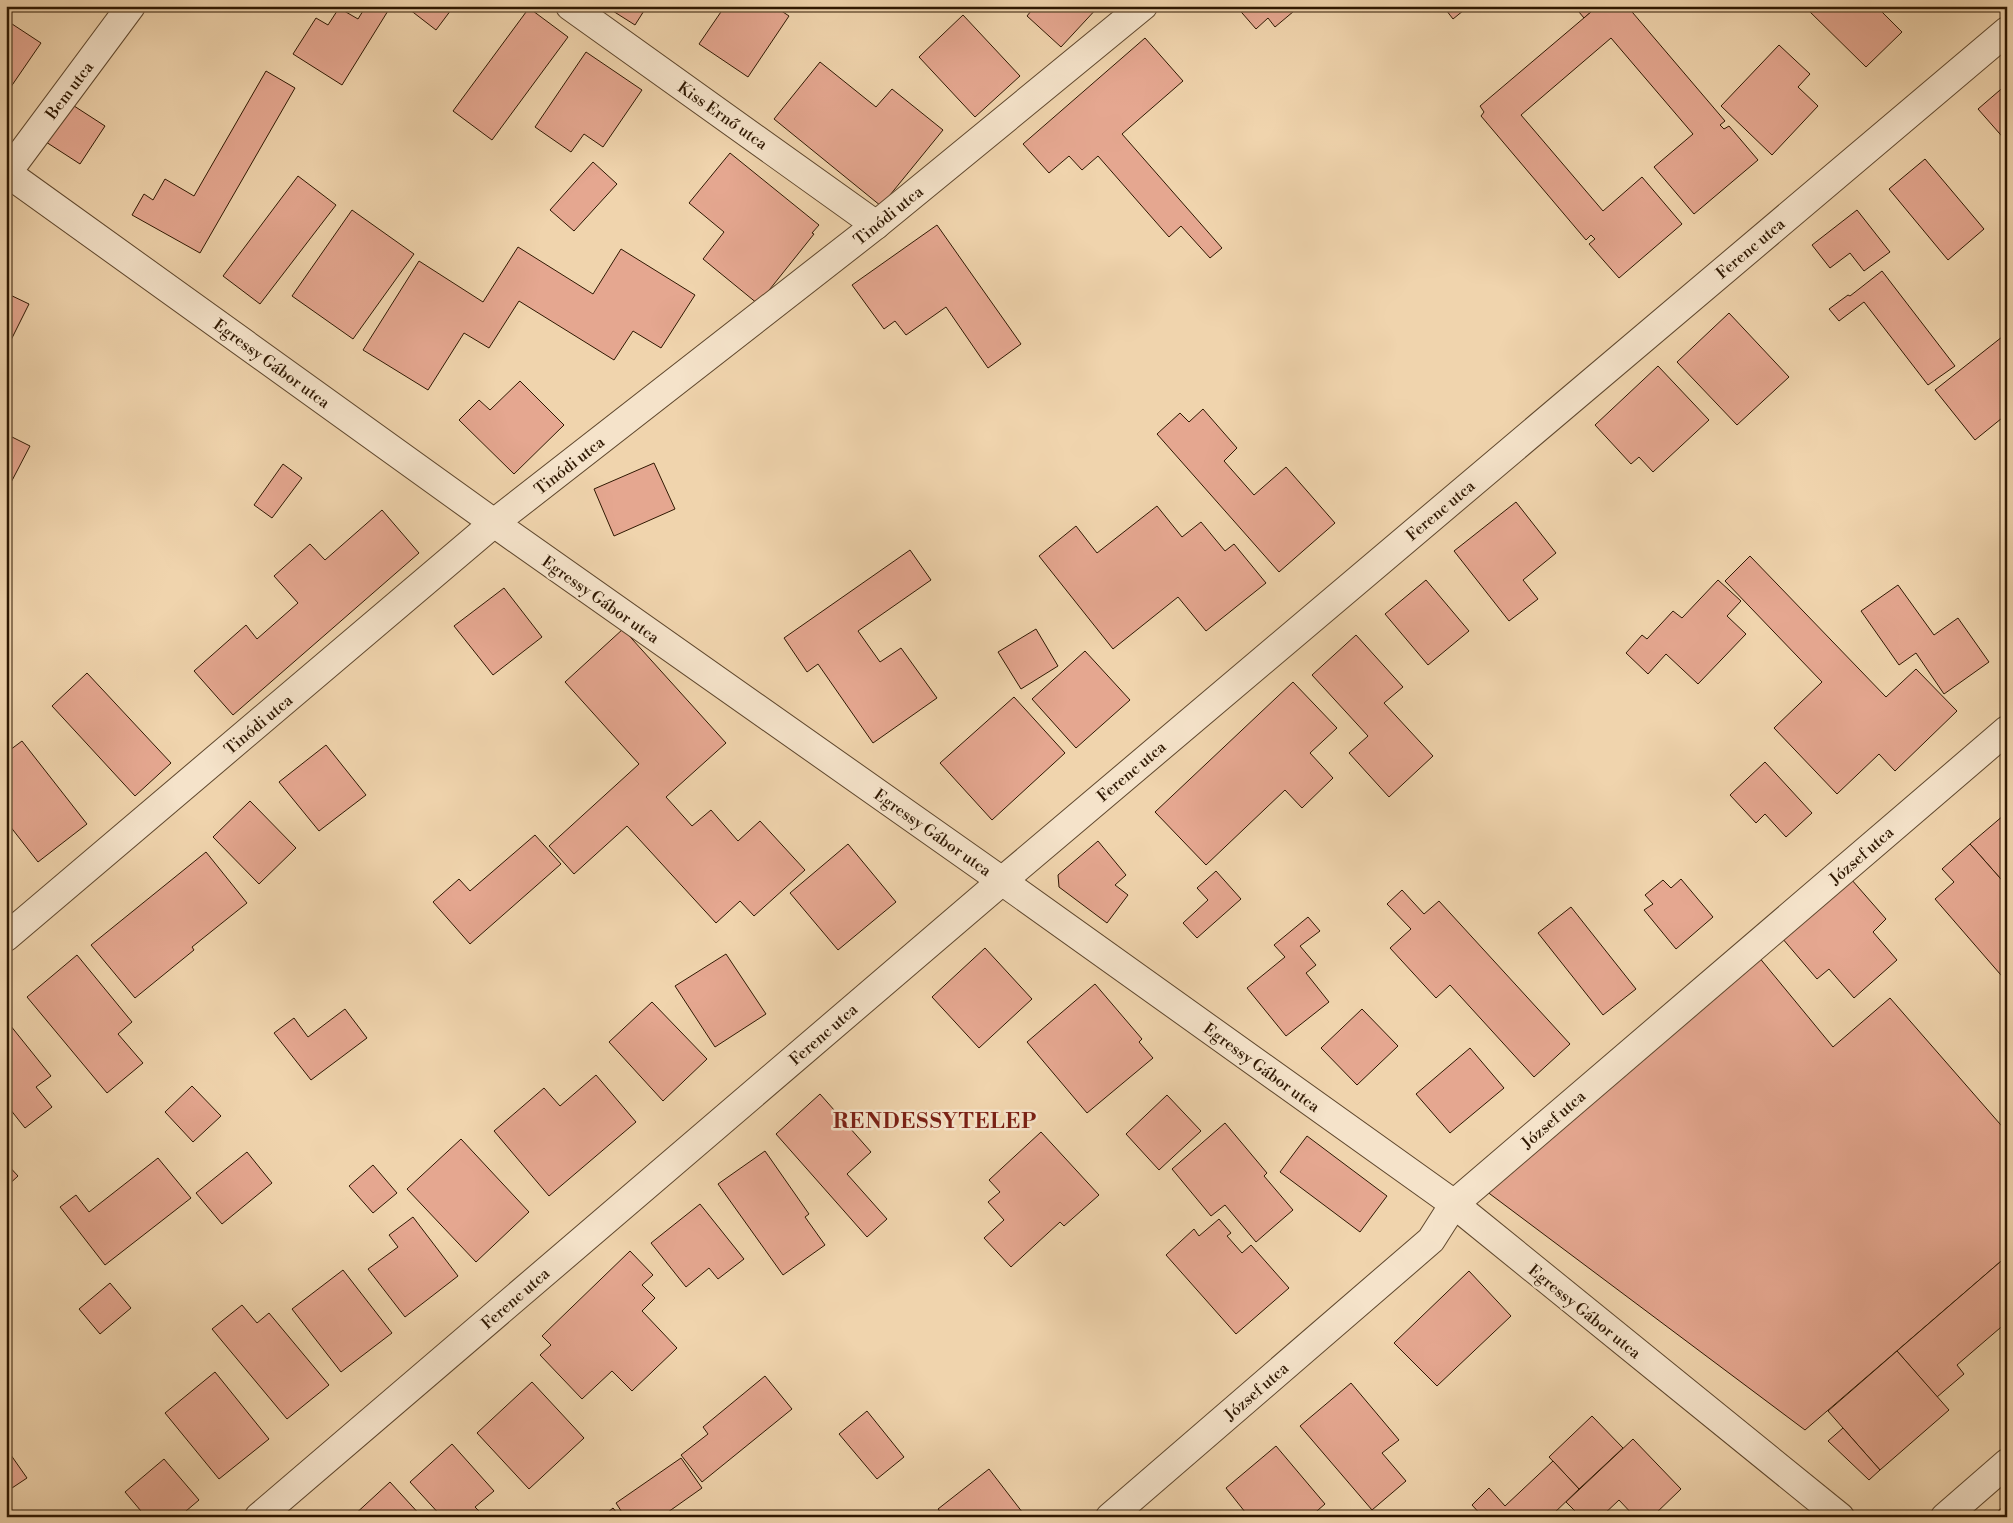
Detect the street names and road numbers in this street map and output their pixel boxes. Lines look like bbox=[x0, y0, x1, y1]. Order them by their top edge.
street label: Bem utca bbox=[41, 57, 99, 124]
street label: Kiss Ernő utca bbox=[674, 77, 772, 155]
street label: Tinódi utca bbox=[850, 181, 928, 250]
street label: Ferenc utca bbox=[1712, 214, 1790, 283]
street label: Egressy Gábor utca bbox=[209, 315, 334, 413]
street label: Tinódi utca bbox=[531, 432, 609, 499]
street label: Ferenc utca bbox=[1402, 476, 1480, 545]
street label: Egressy Gábor utca bbox=[538, 552, 664, 648]
street label: Tinódi utca bbox=[220, 690, 298, 759]
street label: Ferenc utca bbox=[1093, 737, 1171, 806]
street label: Egressy Gábor utca bbox=[870, 785, 996, 881]
street label: József utca bbox=[1825, 822, 1899, 890]
street label: Ferenc utca bbox=[785, 999, 863, 1070]
street label: Egressy Gábor utca bbox=[1199, 1019, 1324, 1117]
street label: József utca bbox=[1517, 1086, 1591, 1154]
street label: Egressy Gábor utca bbox=[1524, 1260, 1645, 1364]
street label: Ferenc utca bbox=[477, 1263, 555, 1334]
street label: József utca bbox=[1220, 1358, 1294, 1426]

